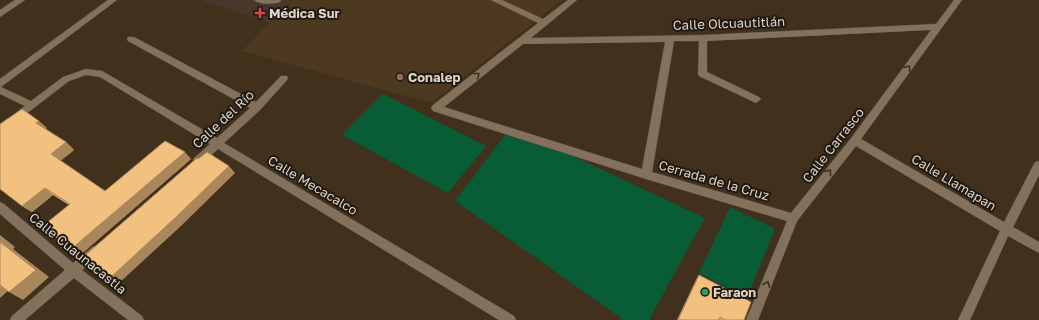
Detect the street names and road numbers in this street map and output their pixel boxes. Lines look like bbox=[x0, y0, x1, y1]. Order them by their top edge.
street label: Calle Olcuautitlán bbox=[673, 13, 785, 33]
street label: Calle del Río bbox=[189, 86, 257, 152]
street label: Calle Carrasco bbox=[799, 104, 867, 186]
street label: Calle Llamapan bbox=[909, 150, 999, 214]
street label: Calle Mecacalco bbox=[265, 152, 361, 218]
street label: Cerrada de la Cruz bbox=[657, 157, 771, 204]
street label: Calle Cuaunacastla bbox=[26, 209, 130, 297]

